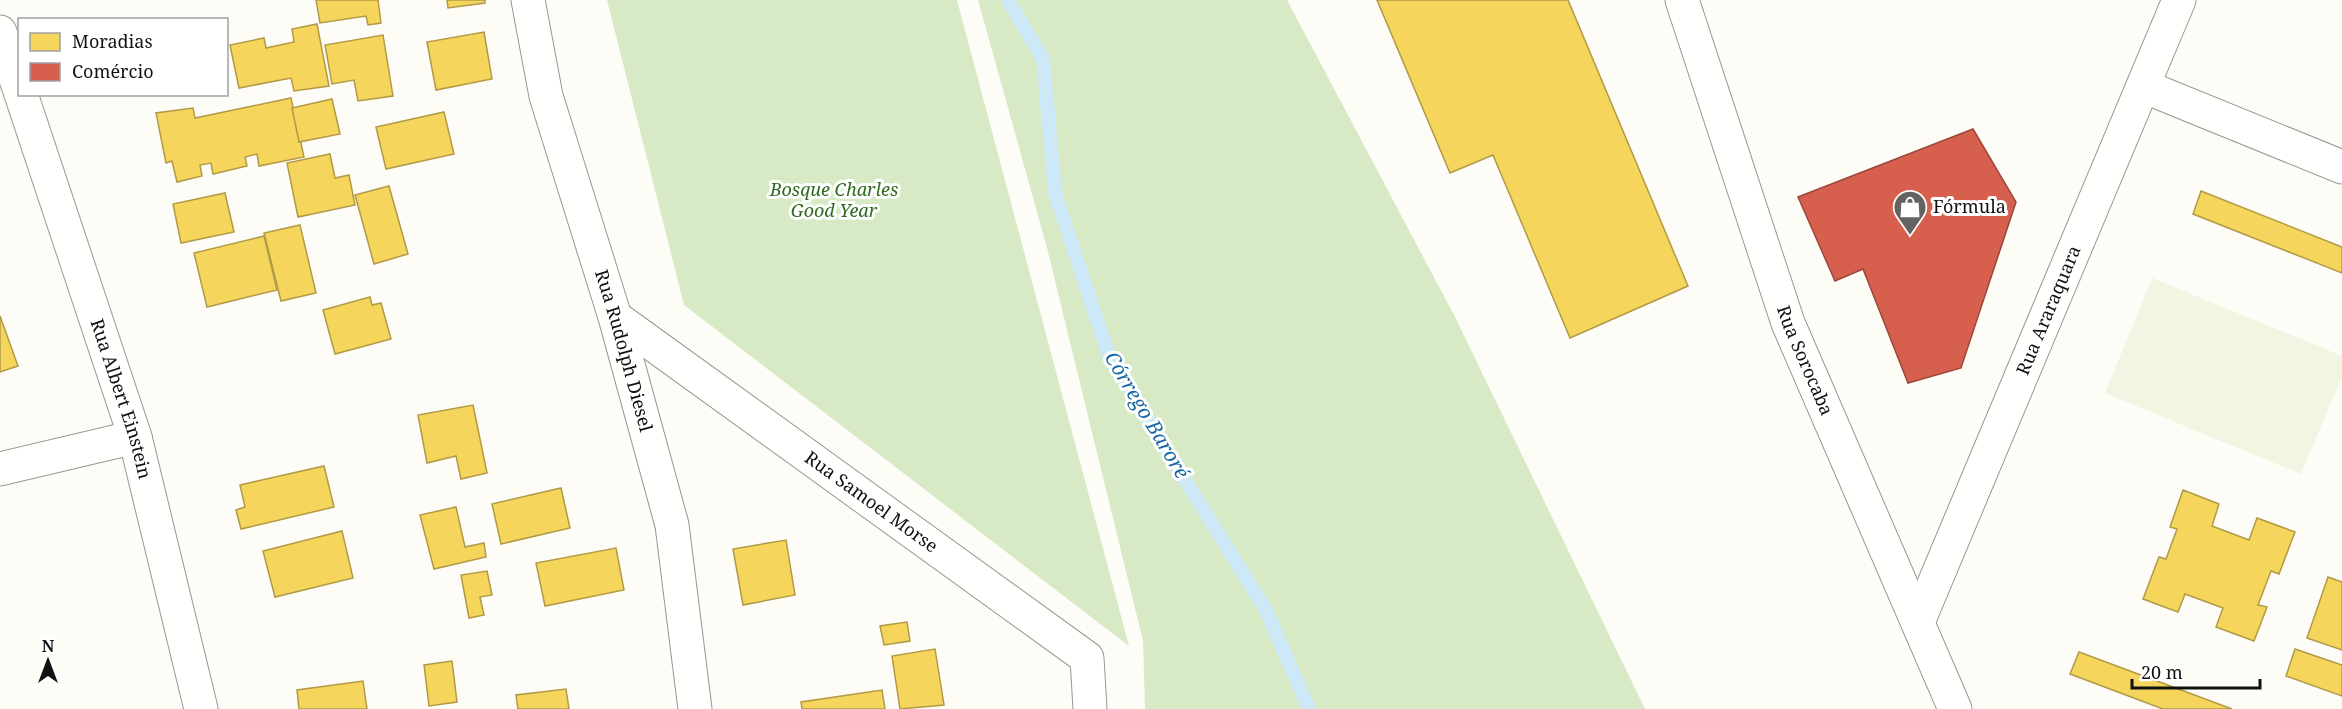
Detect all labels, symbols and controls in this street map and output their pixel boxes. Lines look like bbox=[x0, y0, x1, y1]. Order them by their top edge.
legend bbox=[18, 18, 228, 96]
text: Moradias bbox=[72, 29, 153, 53]
text: Comércio bbox=[72, 59, 154, 83]
park label: Bosque Charles Good Year bbox=[769, 177, 898, 222]
shop icon: Fórmula bbox=[1892, 189, 1928, 236]
place label: Fórmula bbox=[1933, 194, 2006, 218]
street label: Rua Araraquara bbox=[2010, 242, 2086, 378]
street label: Rua Rudolph Diesel bbox=[590, 266, 659, 435]
street label: Rua Sorocaba bbox=[1772, 302, 1840, 419]
street label: Rua Albert Einstein bbox=[86, 315, 158, 482]
water label: Córrego Baroré bbox=[1099, 346, 1197, 484]
street label: Rua Samoel Morse bbox=[800, 445, 943, 557]
north arrow bbox=[18, 631, 78, 691]
text: N bbox=[42, 635, 55, 657]
scale bar bbox=[2132, 652, 2260, 690]
text: 20 m bbox=[2141, 660, 2183, 684]

